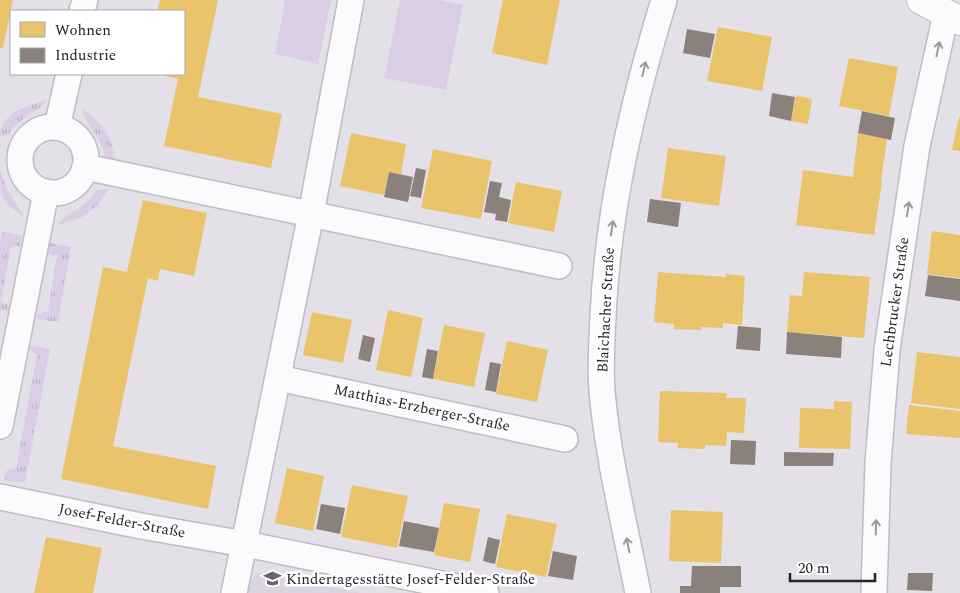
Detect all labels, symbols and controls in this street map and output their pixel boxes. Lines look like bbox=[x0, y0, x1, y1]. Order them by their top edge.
legend bbox=[10, 10, 185, 75]
text: Wohnen bbox=[55, 19, 111, 42]
one-way arrow bbox=[934, 42, 943, 58]
text: Industrie bbox=[55, 44, 116, 67]
one-way arrow bbox=[640, 61, 649, 77]
one-way arrow bbox=[903, 201, 913, 217]
one-way arrow bbox=[607, 220, 617, 236]
street label: Lechbrucker Straße bbox=[875, 236, 915, 368]
street label: Blaichacher Straße bbox=[591, 247, 621, 373]
street label: Matthias-Erzberger-Straße bbox=[332, 378, 512, 438]
street label: Josef-Felder-Straße bbox=[57, 497, 187, 545]
one-way arrow bbox=[871, 519, 880, 535]
one-way arrow bbox=[623, 538, 633, 554]
scale bar bbox=[790, 550, 875, 582]
text: 20 m bbox=[798, 557, 830, 580]
place label: Kindertagesstätte Josef-Felder-Straße bbox=[286, 568, 535, 591]
school or university icon: Kindertagesstätte Josef-Felder-Straße bbox=[262, 569, 282, 589]

